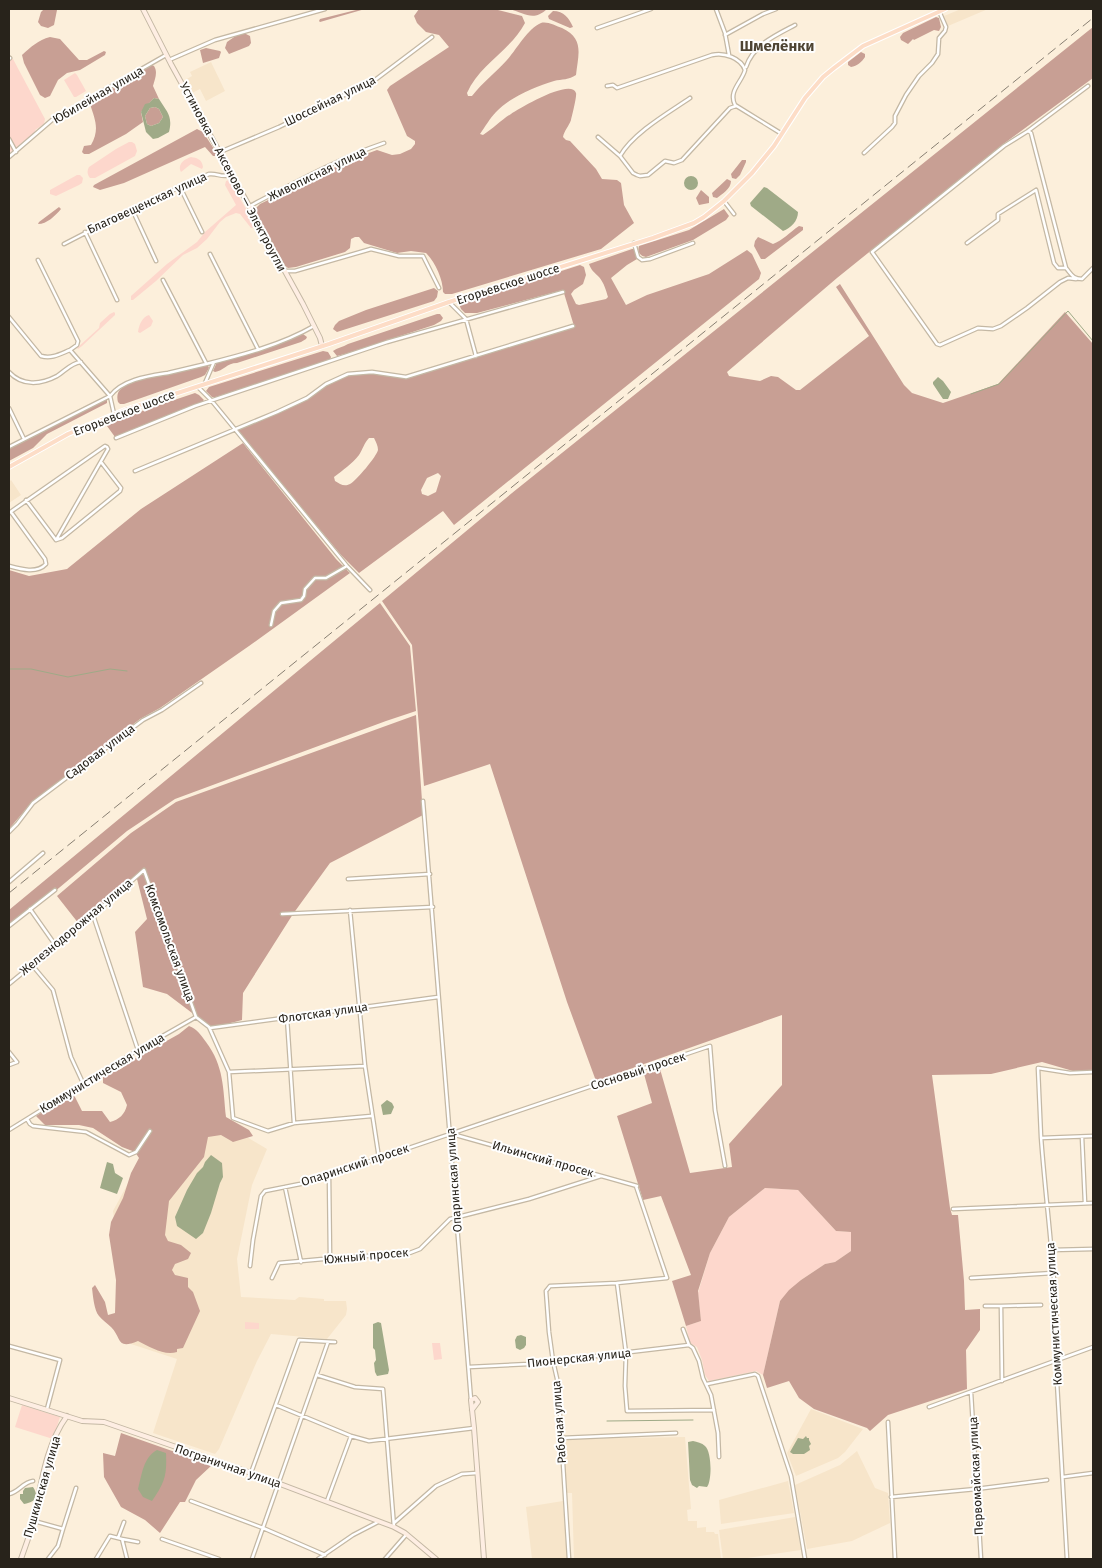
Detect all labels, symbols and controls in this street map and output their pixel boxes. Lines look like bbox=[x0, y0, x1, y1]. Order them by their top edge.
district label: Шмелёнки bbox=[740, 37, 814, 55]
street label: Юбилейная улица bbox=[50, 63, 146, 127]
street label: Шоссейная улица bbox=[282, 73, 378, 129]
street label: Устиновка — Аксеново — Электроугли bbox=[177, 80, 289, 274]
street label: Живописная улица bbox=[266, 144, 368, 204]
street label: Благовещенская улица bbox=[85, 169, 209, 237]
street label: Егорьевское шоссе bbox=[455, 261, 561, 307]
street label: Егорьевское шоссе bbox=[71, 387, 177, 439]
street label: Садовая улица bbox=[63, 721, 137, 783]
street label: Железнодорожная улица bbox=[17, 876, 135, 978]
street label: Комсомольская улица bbox=[142, 882, 198, 1004]
street label: Флотская улица bbox=[277, 1000, 369, 1026]
street label: Коммунистическая улица bbox=[37, 1030, 167, 1116]
street label: Сосновый просек bbox=[589, 1049, 688, 1093]
street label: Опаринская улица bbox=[443, 1127, 465, 1233]
street label: Ильинский просек bbox=[491, 1138, 596, 1180]
street label: Опаринский просек bbox=[299, 1141, 411, 1189]
street label: Коммунистическая улица bbox=[1043, 1242, 1065, 1386]
street label: Южный просек bbox=[323, 1245, 410, 1267]
street label: Пионерская улица bbox=[526, 1346, 632, 1370]
street label: Рабочая улица bbox=[549, 1380, 569, 1464]
street label: Первомайская улица bbox=[966, 1416, 986, 1536]
street label: Пушкинская улица bbox=[21, 1434, 63, 1540]
street label: Пограничная улица bbox=[173, 1441, 283, 1491]

